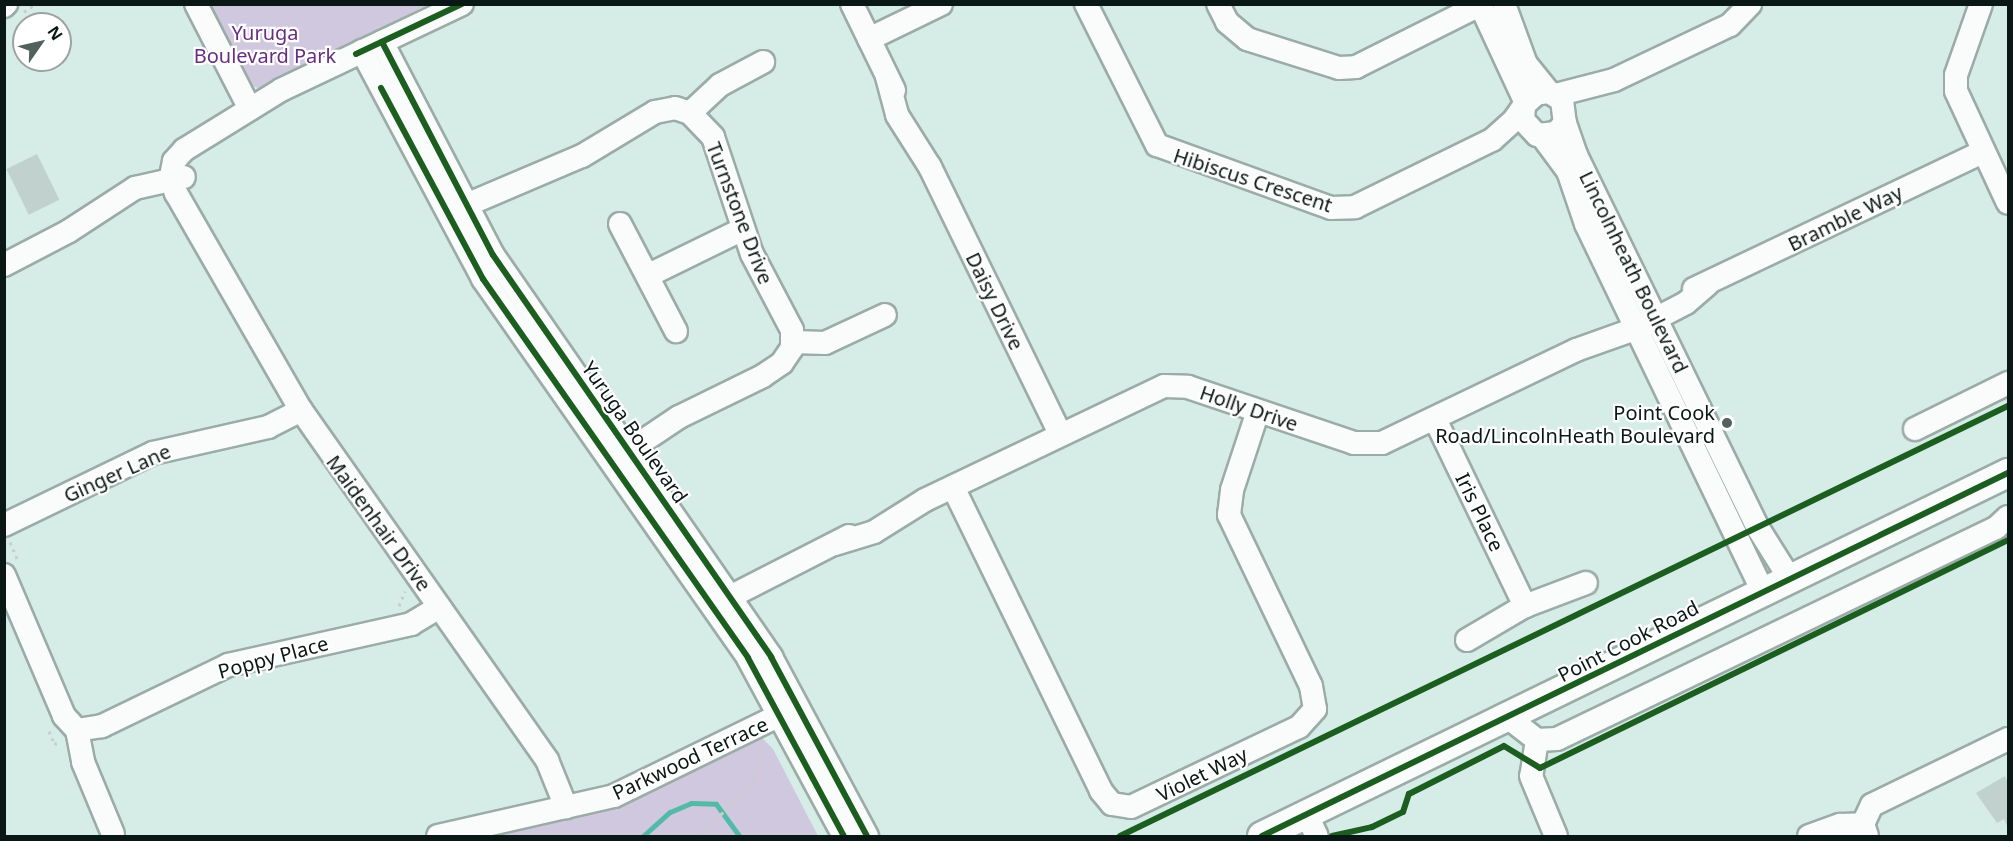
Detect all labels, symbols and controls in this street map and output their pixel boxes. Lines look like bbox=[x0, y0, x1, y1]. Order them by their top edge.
north arrow bbox=[12, 12, 72, 72]
park label: Yuruga Boulevard Park bbox=[194, 20, 336, 67]
text: N bbox=[43, 22, 68, 45]
street label: Turnstone Drive bbox=[702, 139, 778, 287]
street label: Hibiscus Crescent bbox=[1171, 143, 1335, 217]
street label: Lincolnheath Boulevard bbox=[1575, 167, 1693, 377]
street label: Bramble Way bbox=[1784, 180, 1906, 256]
street label: Daisy Drive bbox=[961, 248, 1029, 354]
street label: Yuruga Boulevard bbox=[577, 357, 693, 507]
street label: Holly Drive bbox=[1197, 380, 1301, 436]
place label: Point Cook Road/LincolnHeath Boulevard bbox=[1435, 400, 1715, 447]
marker: Point Cook Road/LincolnHeath Boulevard bbox=[1720, 416, 1734, 430]
street label: Ginger Lane bbox=[60, 439, 174, 507]
street label: Maidenhair Drive bbox=[322, 450, 436, 596]
street label: Iris Place bbox=[1451, 469, 1509, 555]
street label: Point Cook Road bbox=[1554, 595, 1702, 687]
street label: Poppy Place bbox=[215, 631, 331, 683]
street label: Parkwood Terrace bbox=[608, 711, 772, 805]
street label: Violet Way bbox=[1153, 742, 1251, 806]

